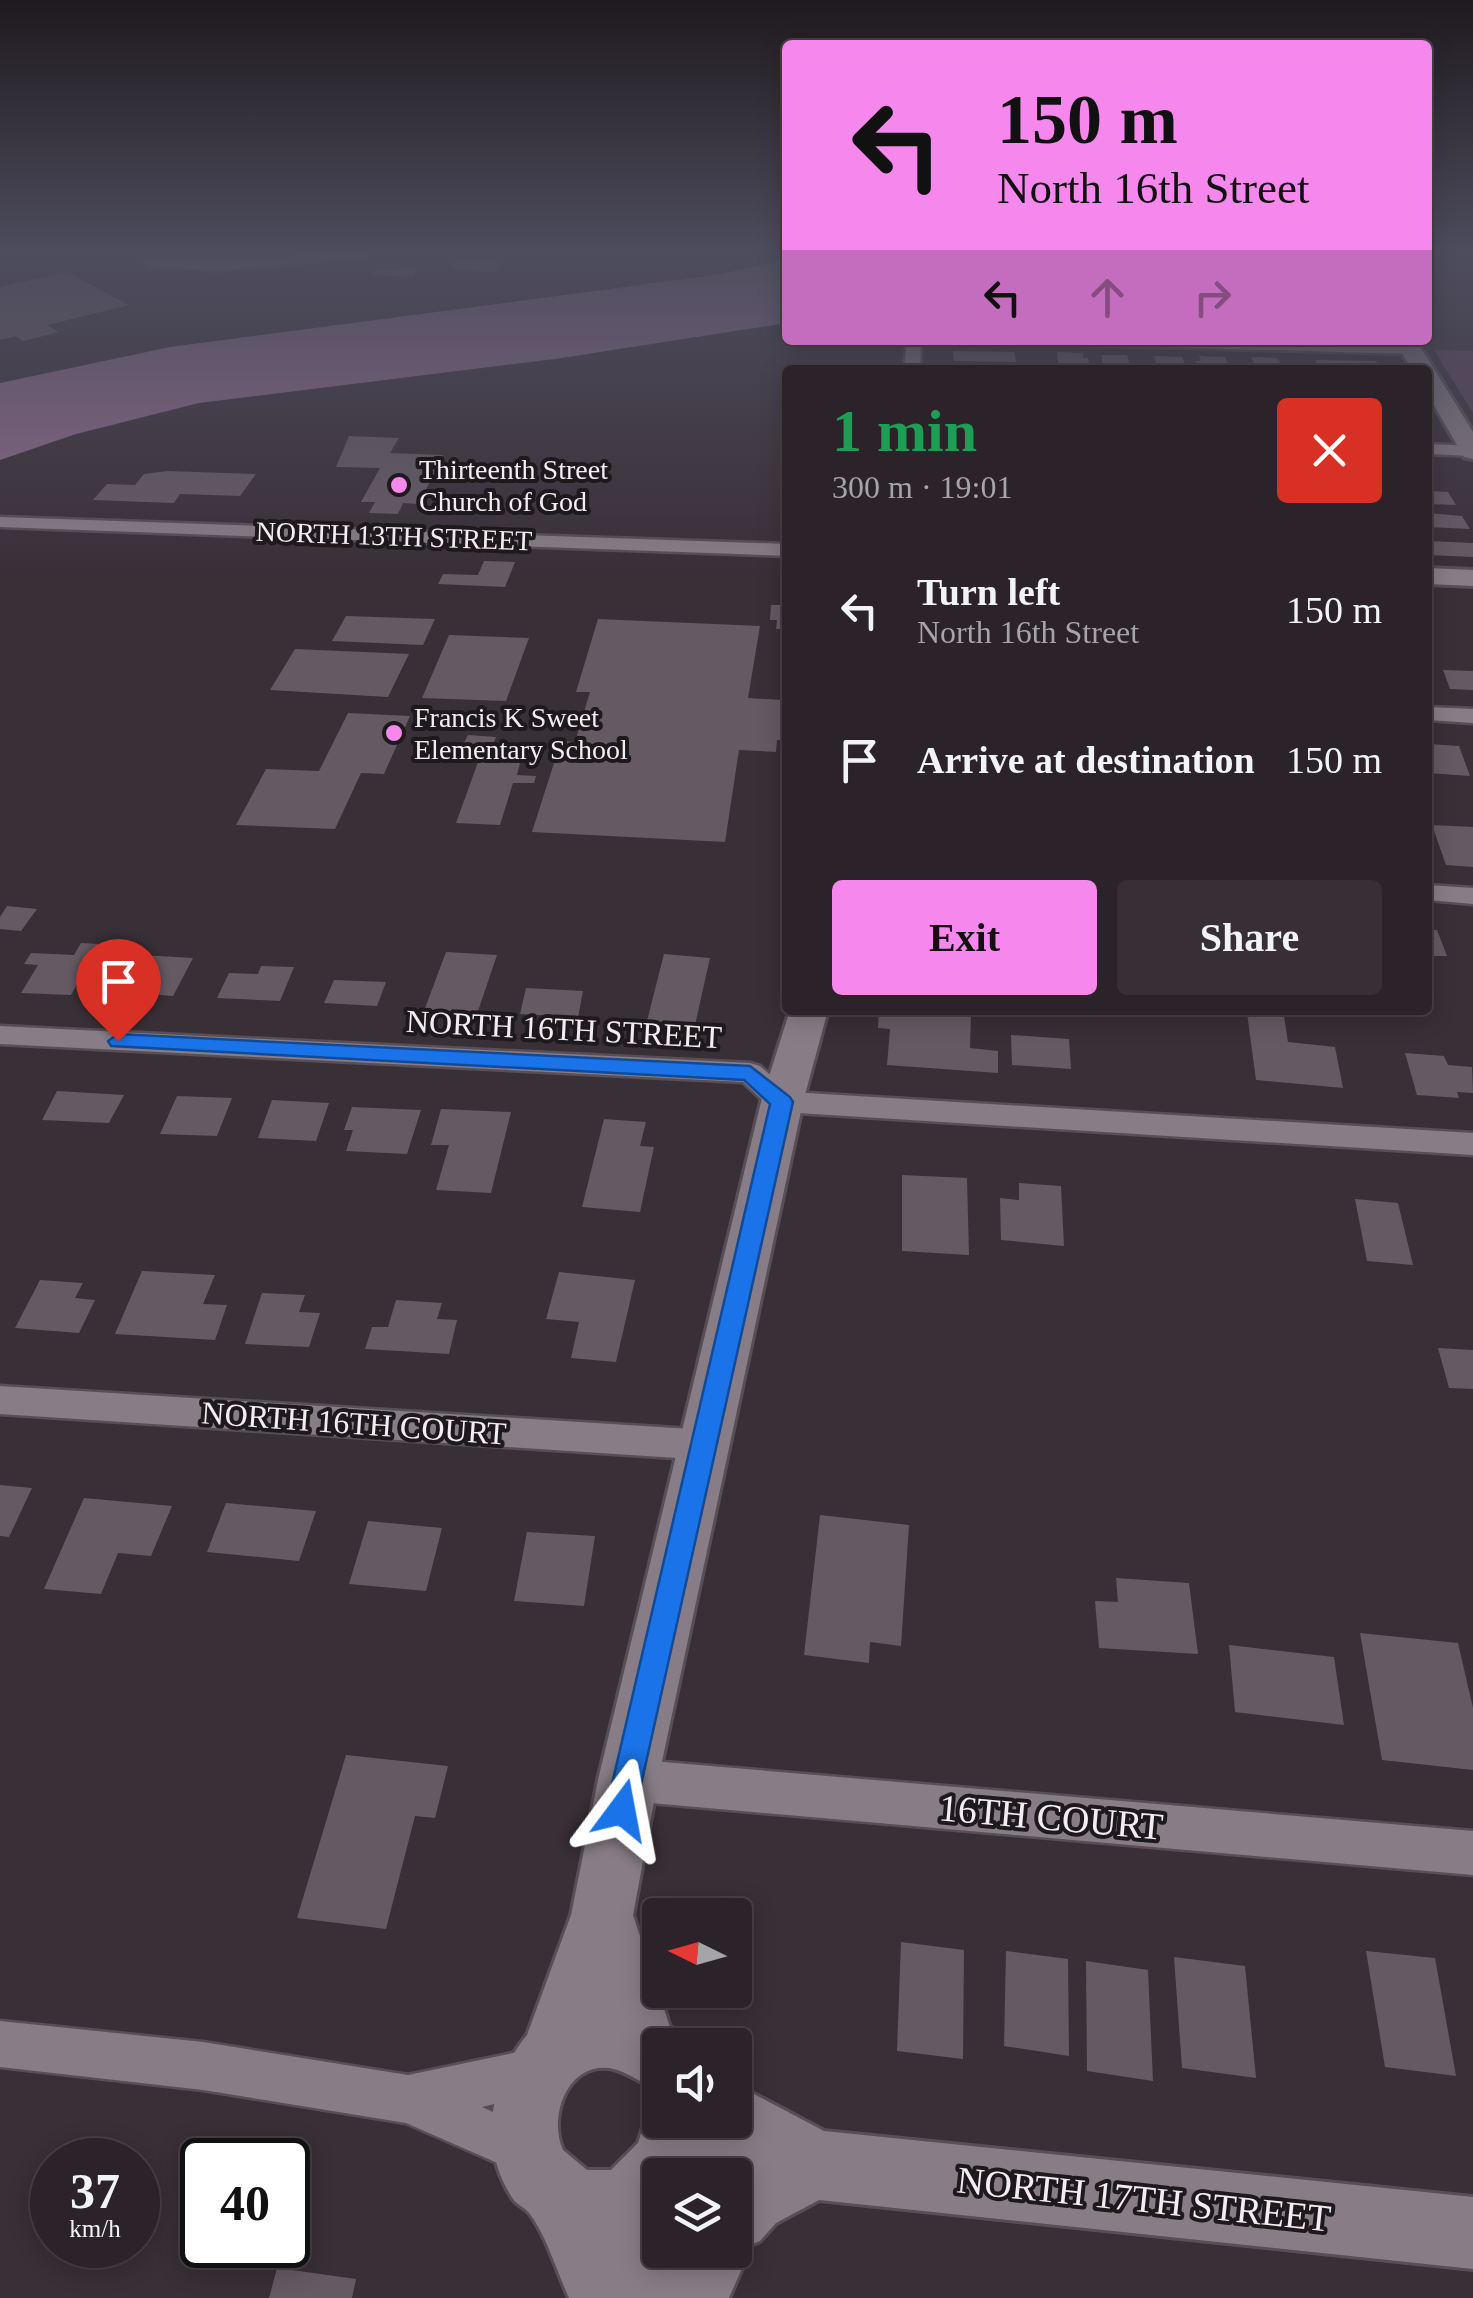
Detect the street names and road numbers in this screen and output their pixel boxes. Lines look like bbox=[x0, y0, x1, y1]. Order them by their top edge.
street label: NORTH 13TH STREET bbox=[255, 516, 533, 556]
street label: NORTH 16TH STREET bbox=[405, 1003, 723, 1055]
street label: NORTH 16TH COURT bbox=[200, 1394, 508, 1452]
street label: 16TH COURT bbox=[937, 1786, 1165, 1848]
street label: NORTH 17TH STREET bbox=[955, 2158, 1333, 2240]

